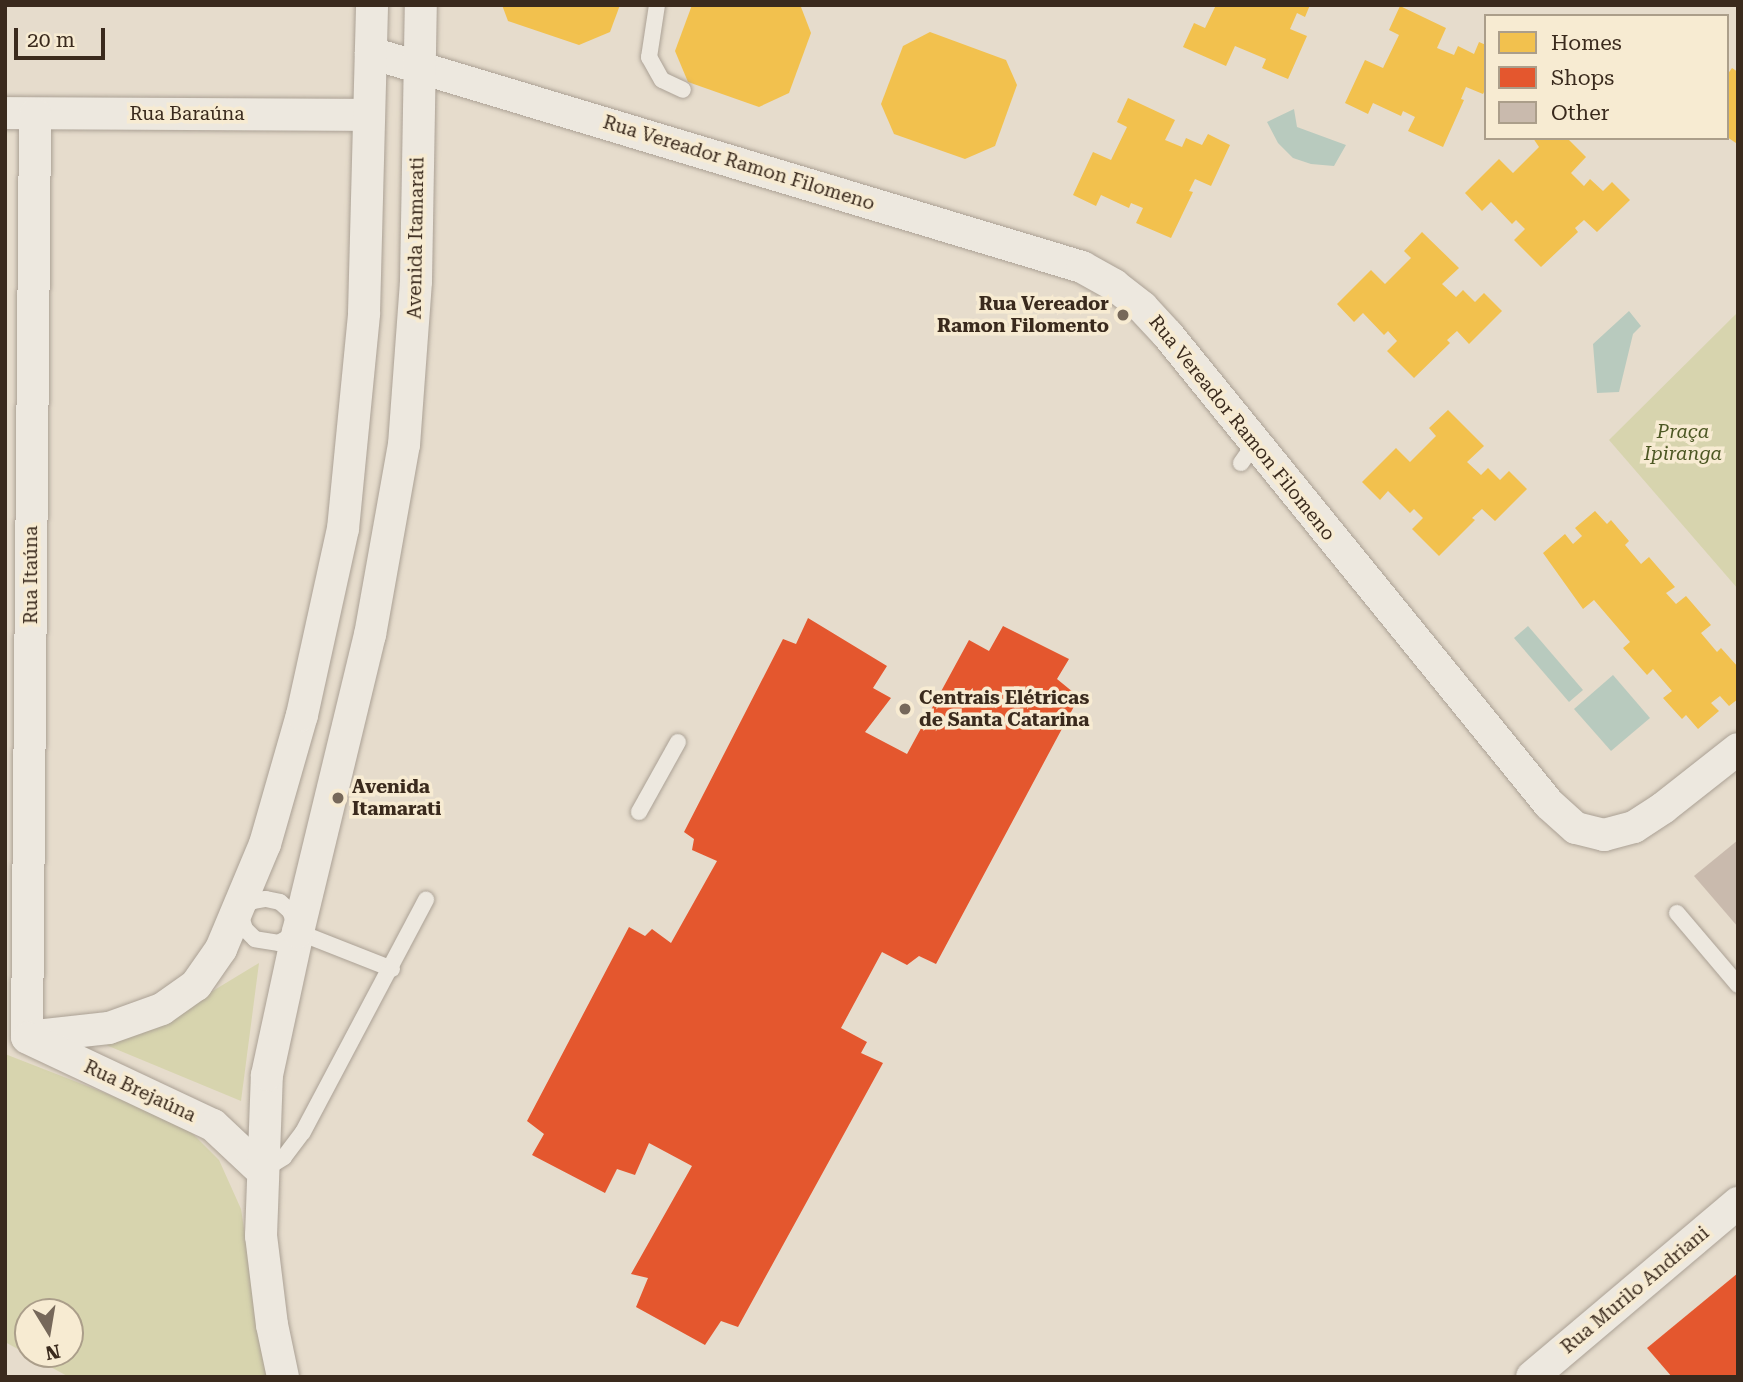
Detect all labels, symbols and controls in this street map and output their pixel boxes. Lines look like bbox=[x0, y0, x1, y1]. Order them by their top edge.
scale bar bbox=[18, 14, 108, 58]
legend bbox=[1484, 14, 1729, 140]
text: 20 m bbox=[27, 28, 75, 52]
text: Homes bbox=[1551, 31, 1622, 55]
text: Shops bbox=[1551, 66, 1614, 90]
text: Other bbox=[1551, 101, 1609, 125]
street label: Rua Baraúna bbox=[130, 103, 244, 125]
street label: Rua Vereador Ramon Filomeno bbox=[600, 111, 878, 215]
street label: Avenida Itamarati bbox=[403, 157, 429, 319]
place label: Rua Vereador Ramon Filomento bbox=[937, 293, 1109, 337]
marker: Rua Vereador Ramon Filomento bbox=[1115, 307, 1131, 323]
street label: Rua Vereador Ramon Filomeno bbox=[1144, 311, 1340, 545]
park label: Praça Ipiranga bbox=[1644, 421, 1722, 465]
street label: Rua Itaúna bbox=[20, 526, 42, 624]
place label: Centrais Elétricas de Santa Catarina bbox=[919, 687, 1089, 731]
marker: Centrais Elétricas de Santa Catarina bbox=[897, 701, 913, 717]
place label: Avenida Itamarati bbox=[352, 776, 441, 820]
marker: Avenida Itamarati bbox=[330, 790, 346, 806]
street label: Rua Brejaúna bbox=[80, 1055, 200, 1127]
street label: Rua Murilo Andriani bbox=[1556, 1221, 1714, 1359]
north arrow bbox=[14, 1298, 84, 1368]
text: N bbox=[43, 1339, 62, 1365]

